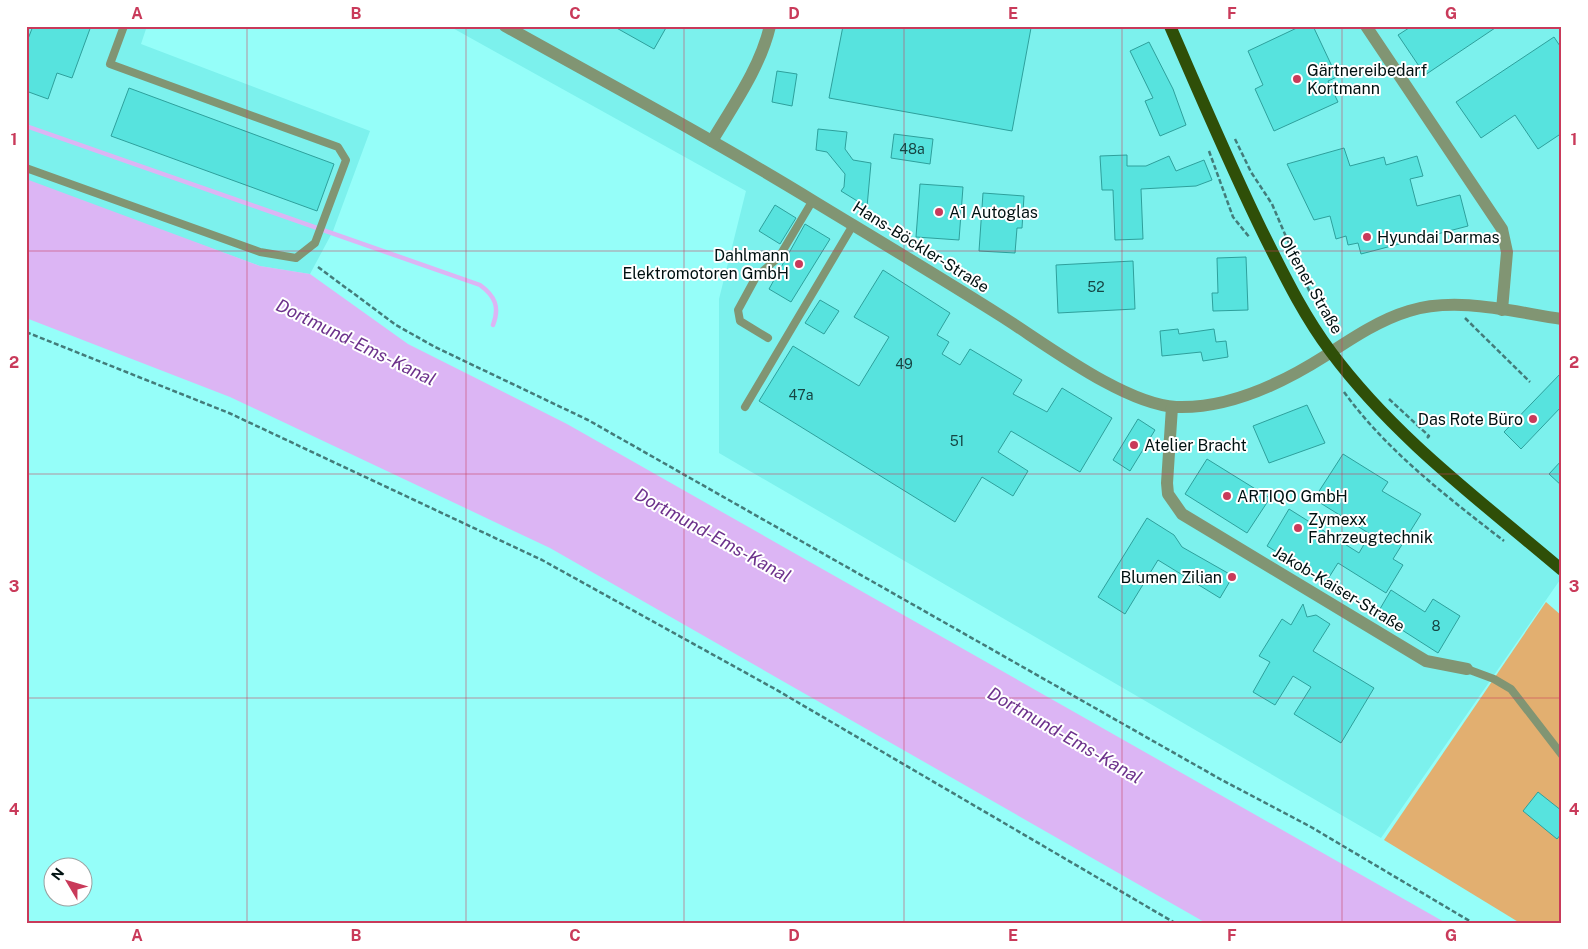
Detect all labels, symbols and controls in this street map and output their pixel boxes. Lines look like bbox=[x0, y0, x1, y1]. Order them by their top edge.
text: A bbox=[131, 4, 143, 23]
text: B bbox=[351, 4, 362, 23]
text: C bbox=[569, 4, 581, 23]
text: D bbox=[788, 4, 800, 23]
text: E bbox=[1008, 4, 1018, 23]
text: F bbox=[1227, 4, 1237, 23]
text: G bbox=[1445, 4, 1457, 23]
place label: Gärtnereibedarf Kortmann bbox=[1307, 61, 1427, 98]
marker: Gärtnereibedarf Kortmann bbox=[1291, 73, 1303, 85]
text: 1 bbox=[11, 130, 17, 149]
text: 1 bbox=[1571, 130, 1577, 149]
house number: 48a bbox=[899, 141, 925, 157]
street label: Hans-Böckler-Straße bbox=[849, 197, 993, 297]
place label: A1 Autoglas bbox=[949, 203, 1038, 222]
marker: A1 Autoglas bbox=[933, 206, 945, 218]
place label: Hyundai Darmas bbox=[1377, 228, 1500, 247]
marker: Hyundai Darmas bbox=[1361, 231, 1373, 243]
street label: Olfener Straße bbox=[1275, 233, 1347, 337]
place label: Dahlmann Elektromotoren GmbH bbox=[622, 246, 789, 283]
marker: Dahlmann Elektromotoren GmbH bbox=[793, 258, 805, 270]
house number: 52 bbox=[1087, 279, 1105, 295]
water label: Dortmund-Ems-Kanal bbox=[273, 294, 439, 390]
text: 2 bbox=[9, 353, 19, 372]
text: 2 bbox=[1569, 353, 1579, 372]
house number: 49 bbox=[895, 356, 913, 372]
house number: 47a bbox=[789, 387, 813, 403]
place label: Das Rote Büro bbox=[1418, 410, 1523, 429]
marker: Das Rote Büro bbox=[1527, 413, 1539, 425]
house number: 51 bbox=[950, 433, 964, 449]
place label: Atelier Bracht bbox=[1144, 436, 1247, 455]
marker: Atelier Bracht bbox=[1128, 439, 1140, 451]
water label: Dortmund-Ems-Kanal bbox=[631, 483, 795, 587]
place label: ARTIQO GmbH bbox=[1237, 487, 1348, 506]
marker: ARTIQO GmbH bbox=[1221, 490, 1233, 502]
place label: Zymexx Fahrzeugtechnik bbox=[1308, 510, 1433, 547]
marker: Zymexx Fahrzeugtechnik bbox=[1292, 522, 1304, 534]
street label: Jakob-Kaiser-Straße bbox=[1270, 542, 1408, 636]
place label: Blumen Zilian bbox=[1120, 568, 1222, 587]
marker: Blumen Zilian bbox=[1226, 571, 1238, 583]
text: 3 bbox=[9, 577, 19, 596]
text: 3 bbox=[1569, 577, 1579, 596]
house number: 8 bbox=[1431, 618, 1441, 634]
water label: Dortmund-Ems-Kanal bbox=[984, 682, 1146, 788]
text: 4 bbox=[9, 800, 20, 819]
text: 4 bbox=[1569, 800, 1580, 819]
north arrow bbox=[42, 856, 92, 906]
text: N bbox=[48, 865, 67, 883]
text: A bbox=[131, 926, 143, 945]
text: B bbox=[351, 926, 362, 945]
text: C bbox=[569, 926, 581, 945]
text: D bbox=[788, 926, 800, 945]
text: E bbox=[1008, 926, 1018, 945]
text: F bbox=[1227, 926, 1237, 945]
text: G bbox=[1445, 926, 1457, 945]

